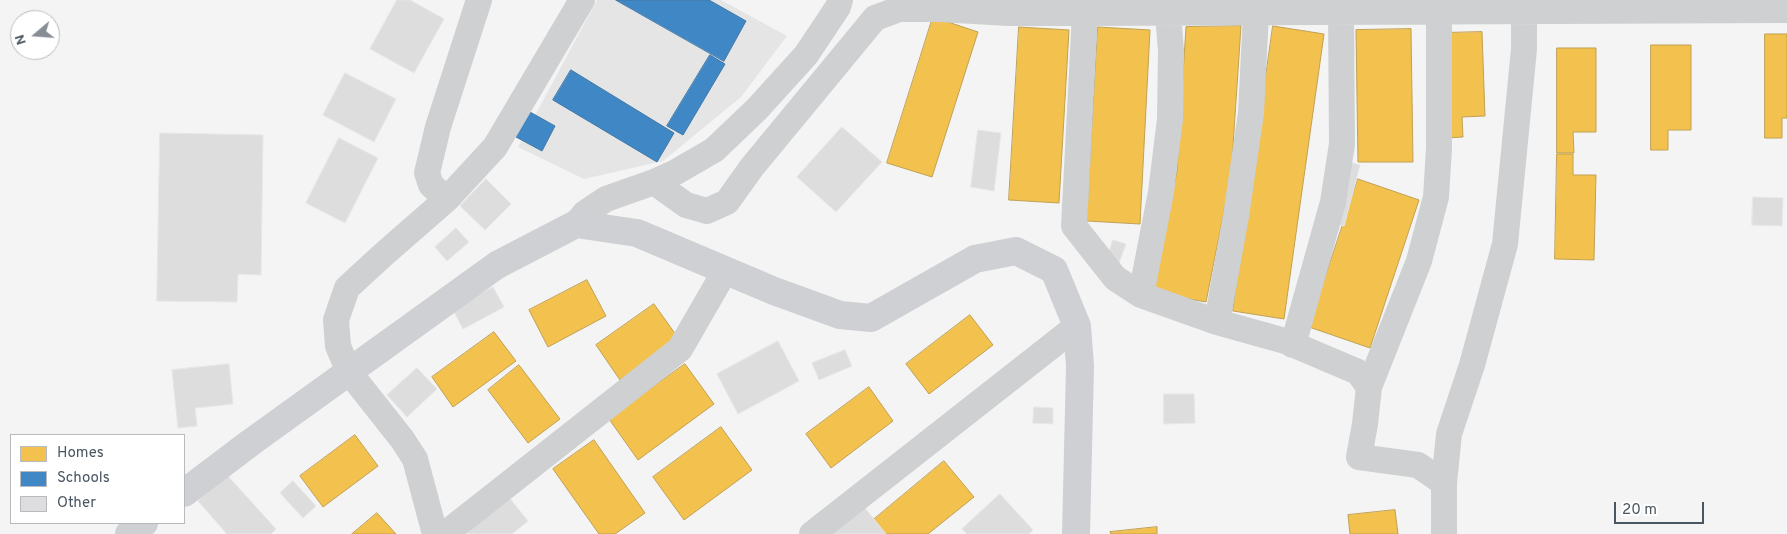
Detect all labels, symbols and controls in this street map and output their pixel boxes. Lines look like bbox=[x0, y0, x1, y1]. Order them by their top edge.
north arrow bbox=[10, 10, 60, 60]
text: N bbox=[12, 32, 31, 47]
legend bbox=[10, 434, 185, 524]
text: Homes bbox=[57, 444, 104, 463]
text: Schools bbox=[57, 469, 110, 488]
scale bar bbox=[1617, 492, 1707, 524]
text: Other bbox=[57, 494, 96, 513]
text: 20 m bbox=[1622, 501, 1657, 520]

